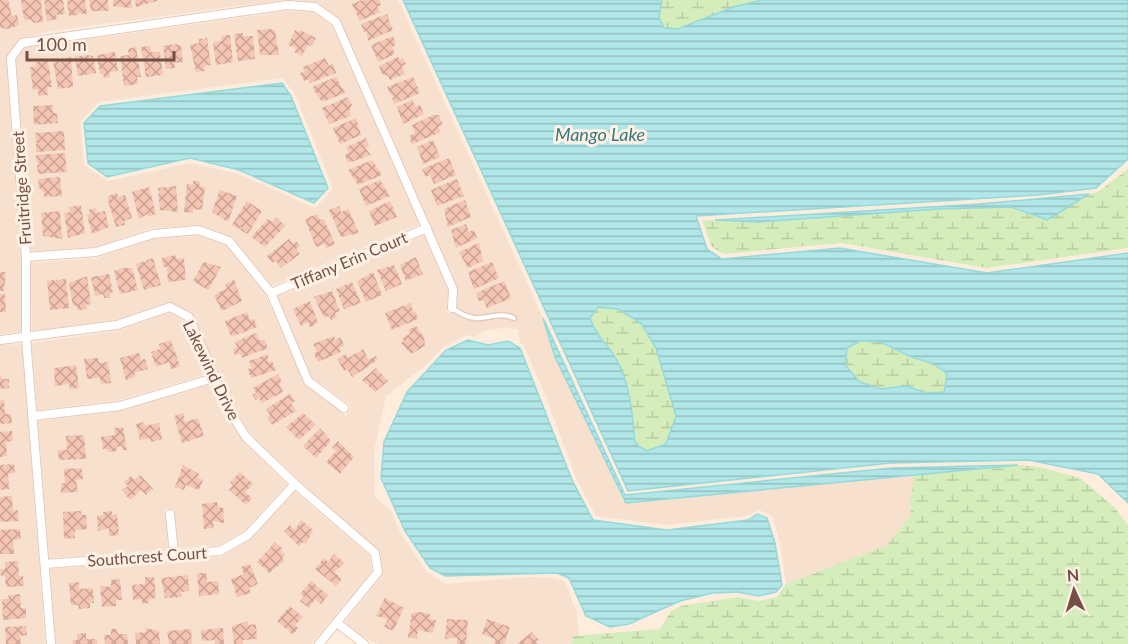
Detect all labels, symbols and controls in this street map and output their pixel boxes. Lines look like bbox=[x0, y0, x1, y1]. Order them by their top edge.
scale bar bbox=[27, 24, 174, 62]
text: 100 m bbox=[36, 33, 87, 55]
water label: Mango Lake bbox=[555, 123, 645, 145]
street label: Fruitridge Street bbox=[8, 130, 34, 246]
street label: Tiffany Erin Court bbox=[288, 227, 410, 293]
street label: Lakewind Drive bbox=[180, 317, 244, 423]
street label: Southcrest Court bbox=[87, 542, 208, 570]
north arrow bbox=[1044, 560, 1104, 620]
text: N bbox=[1066, 565, 1080, 584]

